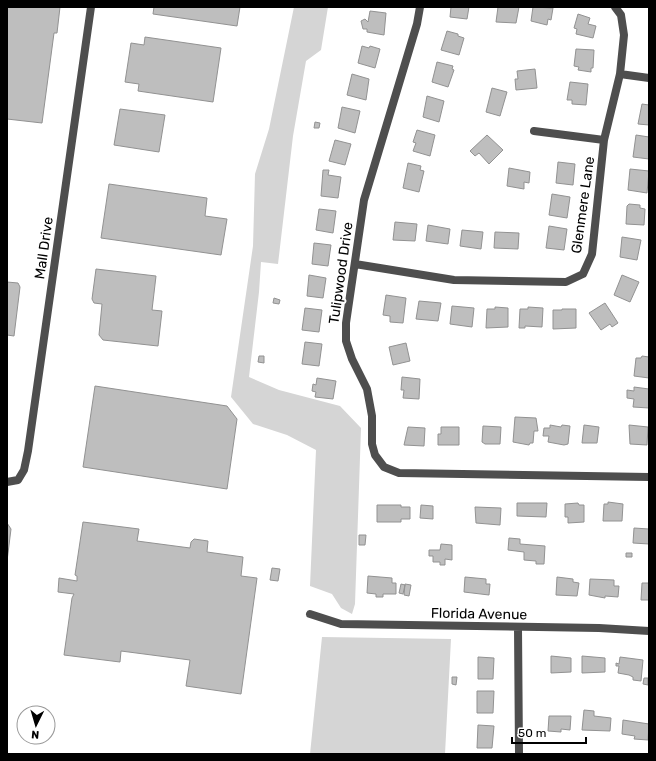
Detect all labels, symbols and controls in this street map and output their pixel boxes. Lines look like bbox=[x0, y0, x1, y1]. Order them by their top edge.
street label: Glenmere Lane bbox=[568, 155, 598, 255]
street label: Mall Drive bbox=[31, 216, 57, 280]
street label: Tulipwood Drive bbox=[325, 221, 357, 325]
street label: Florida Avenue bbox=[431, 605, 528, 623]
north arrow bbox=[16, 705, 56, 745]
scale bar bbox=[512, 719, 586, 745]
text: 50 m bbox=[518, 726, 546, 740]
text: N bbox=[31, 728, 40, 741]

